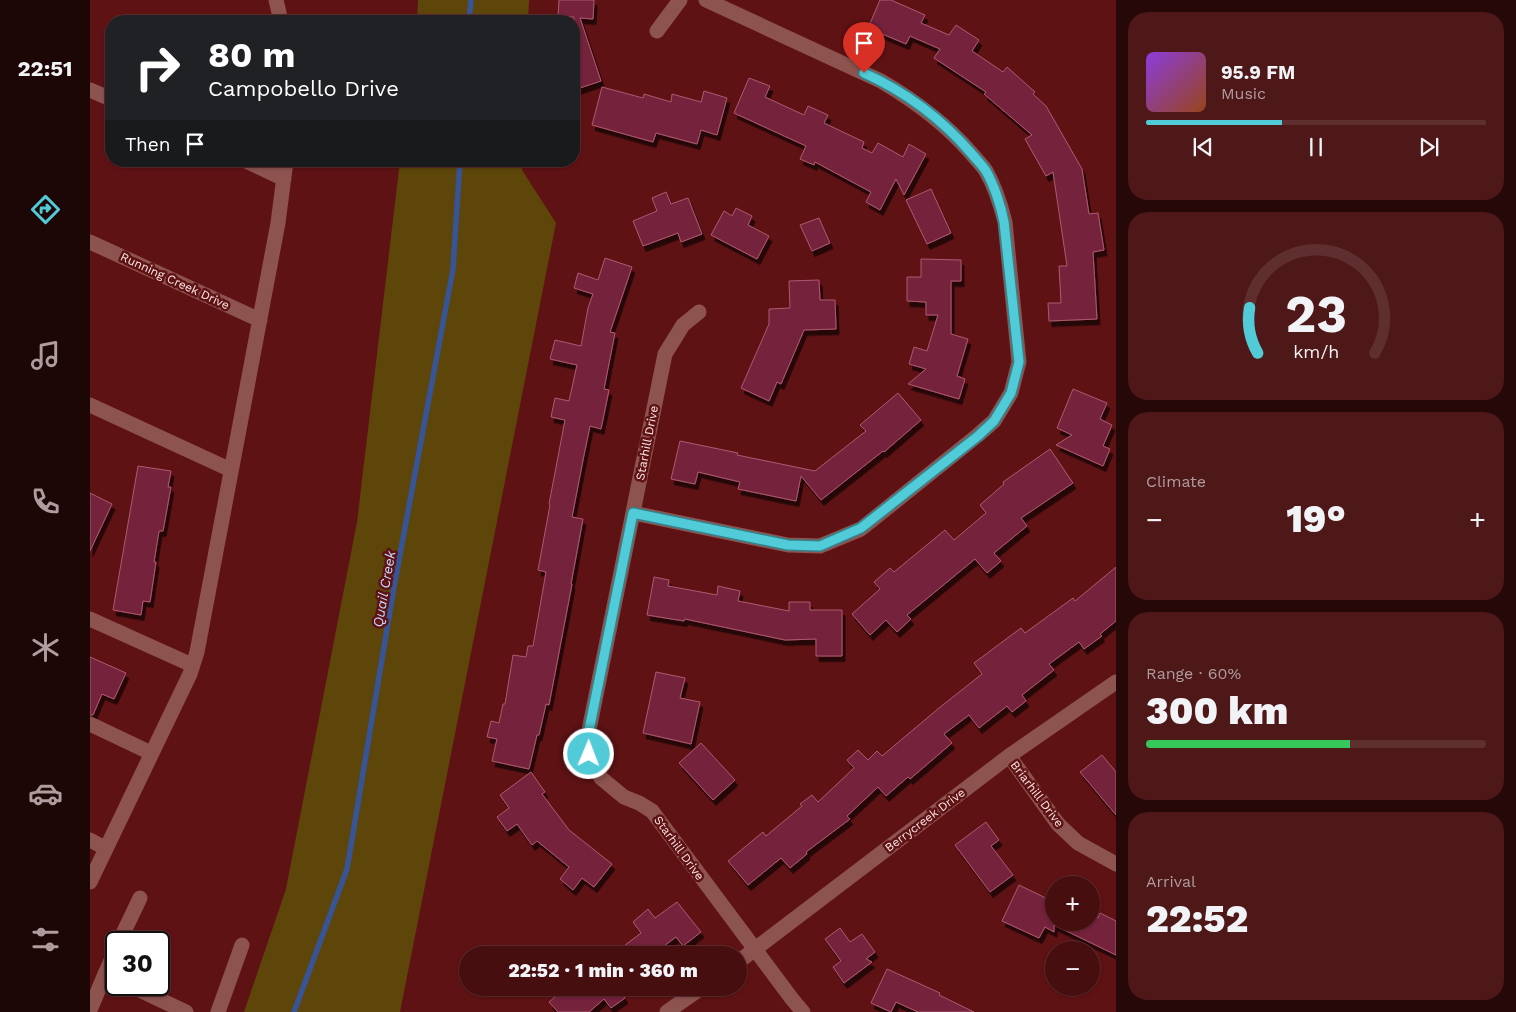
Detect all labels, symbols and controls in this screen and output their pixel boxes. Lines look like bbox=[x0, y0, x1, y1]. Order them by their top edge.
pin bbox=[843, 22, 885, 73]
icon: arrive bbox=[850, 29, 878, 57]
text: 80 m bbox=[208, 34, 295, 76]
icon: right bbox=[125, 35, 190, 100]
text: 22:51 bbox=[17, 56, 73, 81]
text: 95.9 FM bbox=[1221, 61, 1295, 84]
text: Campobello Drive bbox=[208, 76, 399, 101]
text: Music bbox=[1221, 84, 1266, 103]
icon: arrive bbox=[181, 130, 209, 158]
text: Then bbox=[125, 133, 171, 156]
icon: previous bbox=[1189, 133, 1217, 161]
icon: pause bbox=[1302, 133, 1330, 161]
icon: next bbox=[1415, 133, 1443, 161]
icon: directions bbox=[28, 192, 63, 227]
street label: Running Creek Drive bbox=[118, 250, 232, 312]
text: 23 bbox=[1285, 284, 1347, 345]
icon: music bbox=[28, 338, 63, 373]
text: km/h bbox=[1293, 341, 1339, 362]
street label: Starhill Drive bbox=[633, 404, 661, 482]
text: Climate bbox=[1146, 472, 1206, 491]
icon: phone bbox=[28, 484, 63, 519]
text: 19° bbox=[1286, 497, 1346, 541]
text: − bbox=[1146, 503, 1163, 536]
text: + bbox=[1469, 503, 1486, 536]
water label: Quail Creek bbox=[369, 549, 399, 629]
icon: climate bbox=[28, 630, 63, 665]
text: Range · 60% bbox=[1146, 664, 1241, 683]
text: 300 km bbox=[1146, 689, 1288, 733]
position arrow bbox=[562, 727, 614, 779]
street label: Briarhill Drive bbox=[1008, 758, 1066, 830]
icon: car bbox=[28, 776, 63, 811]
street label: Berrycreek Drive bbox=[882, 785, 968, 855]
street label: Starhill Drive bbox=[651, 813, 707, 883]
text: Arrival bbox=[1146, 872, 1196, 891]
map controls bbox=[1045, 876, 1100, 996]
button: + bbox=[1045, 876, 1100, 931]
text: 22:52 bbox=[1146, 897, 1248, 941]
icon: filters bbox=[28, 922, 63, 957]
speed limit sign: 30 bbox=[105, 931, 170, 996]
button: − bbox=[1045, 941, 1100, 996]
text: 22:52 · 1 min · 360 m bbox=[508, 959, 698, 982]

